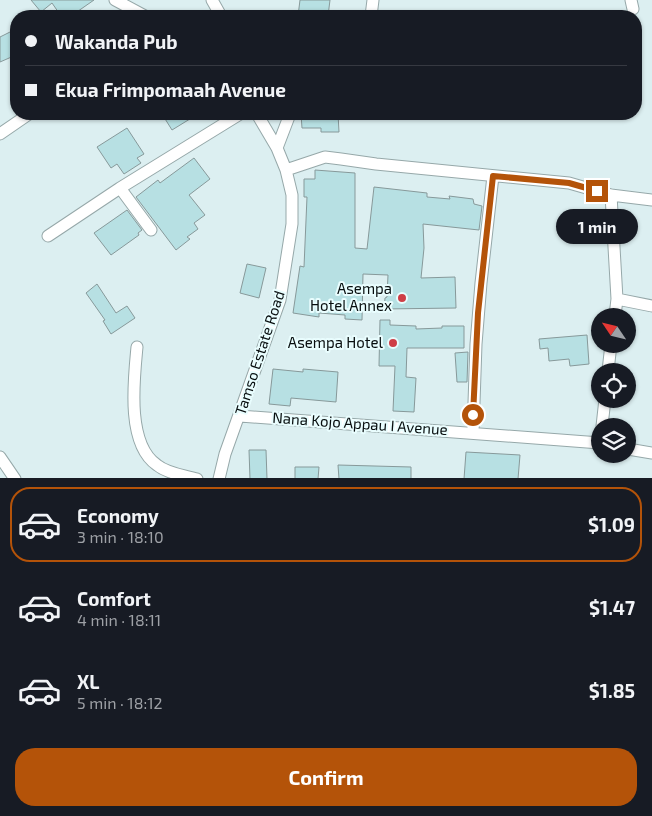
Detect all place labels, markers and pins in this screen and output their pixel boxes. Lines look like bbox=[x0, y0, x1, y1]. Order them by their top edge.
place label: Asempa Hotel Annex bbox=[310, 279, 392, 314]
marker: Asempa Hotel Annex bbox=[396, 292, 408, 304]
place label: Asempa Hotel bbox=[288, 333, 384, 351]
marker: Asempa Hotel bbox=[387, 337, 399, 349]

